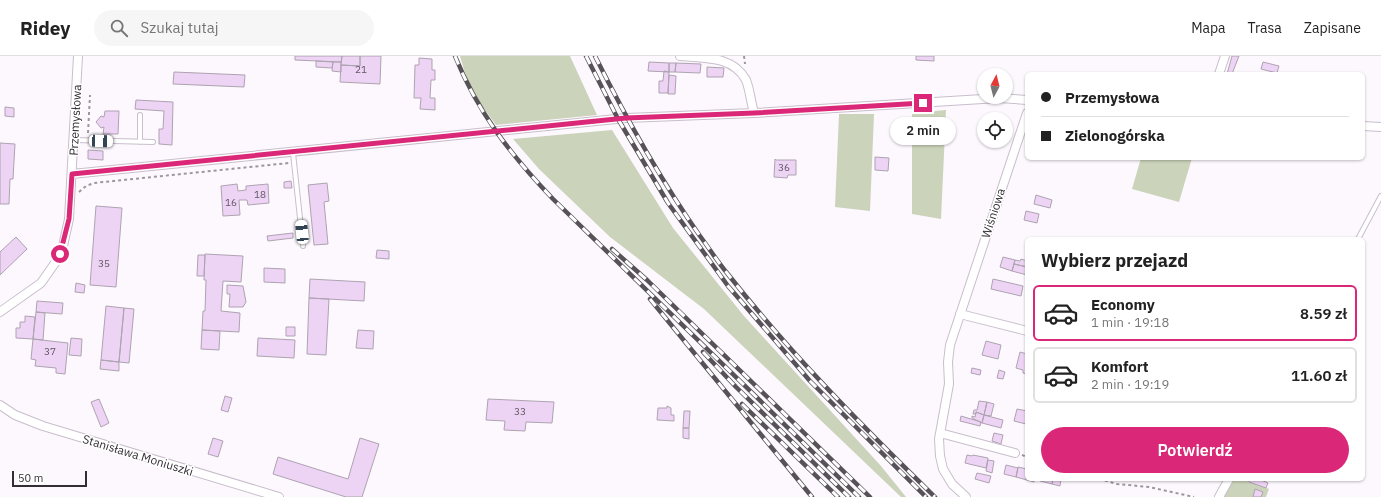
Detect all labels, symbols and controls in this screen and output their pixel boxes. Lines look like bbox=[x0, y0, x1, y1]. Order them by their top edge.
search box bbox=[94, 10, 374, 46]
text: Ridey bbox=[20, 16, 70, 40]
icon: search bbox=[108, 17, 130, 39]
text: Szukaj tutaj bbox=[140, 18, 219, 37]
text: Mapa bbox=[1191, 19, 1226, 37]
text: Trasa bbox=[1248, 19, 1282, 37]
text: Zapisane bbox=[1304, 19, 1361, 37]
house number: 21 bbox=[355, 63, 367, 76]
north arrow bbox=[977, 68, 1013, 104]
map controls bbox=[977, 68, 1013, 148]
street label: Przemysłowa bbox=[66, 83, 84, 156]
text: Przemysłowa bbox=[1065, 88, 1159, 107]
route end bbox=[914, 94, 932, 112]
button: locate bbox=[977, 112, 1013, 148]
callout: 2 min bbox=[890, 117, 956, 145]
text: 2 min bbox=[906, 122, 940, 139]
text: Zielonogórska bbox=[1065, 126, 1165, 145]
car bbox=[89, 135, 113, 147]
house number: 36 bbox=[778, 161, 790, 174]
street label: Wiśniowa bbox=[978, 186, 1008, 240]
house number: 18 bbox=[254, 188, 266, 201]
house number: 16 bbox=[225, 196, 237, 209]
car bbox=[295, 219, 309, 245]
route start bbox=[51, 245, 69, 263]
text: Wybierz przejazd bbox=[1041, 249, 1188, 272]
house number: 35 bbox=[98, 257, 110, 270]
icon: car bbox=[1043, 295, 1079, 331]
text: Economy bbox=[1091, 295, 1155, 314]
text: 8.59 zł bbox=[1300, 304, 1347, 323]
text: 1 min · 19:18 bbox=[1091, 314, 1169, 331]
house number: 37 bbox=[44, 345, 56, 358]
icon: car bbox=[1043, 357, 1079, 393]
text: Komfort bbox=[1091, 357, 1149, 376]
text: 11.60 zł bbox=[1291, 366, 1347, 385]
text: 2 min · 19:19 bbox=[1091, 376, 1169, 393]
house number: 33 bbox=[514, 405, 526, 418]
button: Potwierdź bbox=[1041, 427, 1349, 473]
street label: Stanisława Moniuszki bbox=[81, 431, 195, 479]
scale bar bbox=[12, 469, 87, 488]
text: 50 m bbox=[18, 471, 43, 485]

